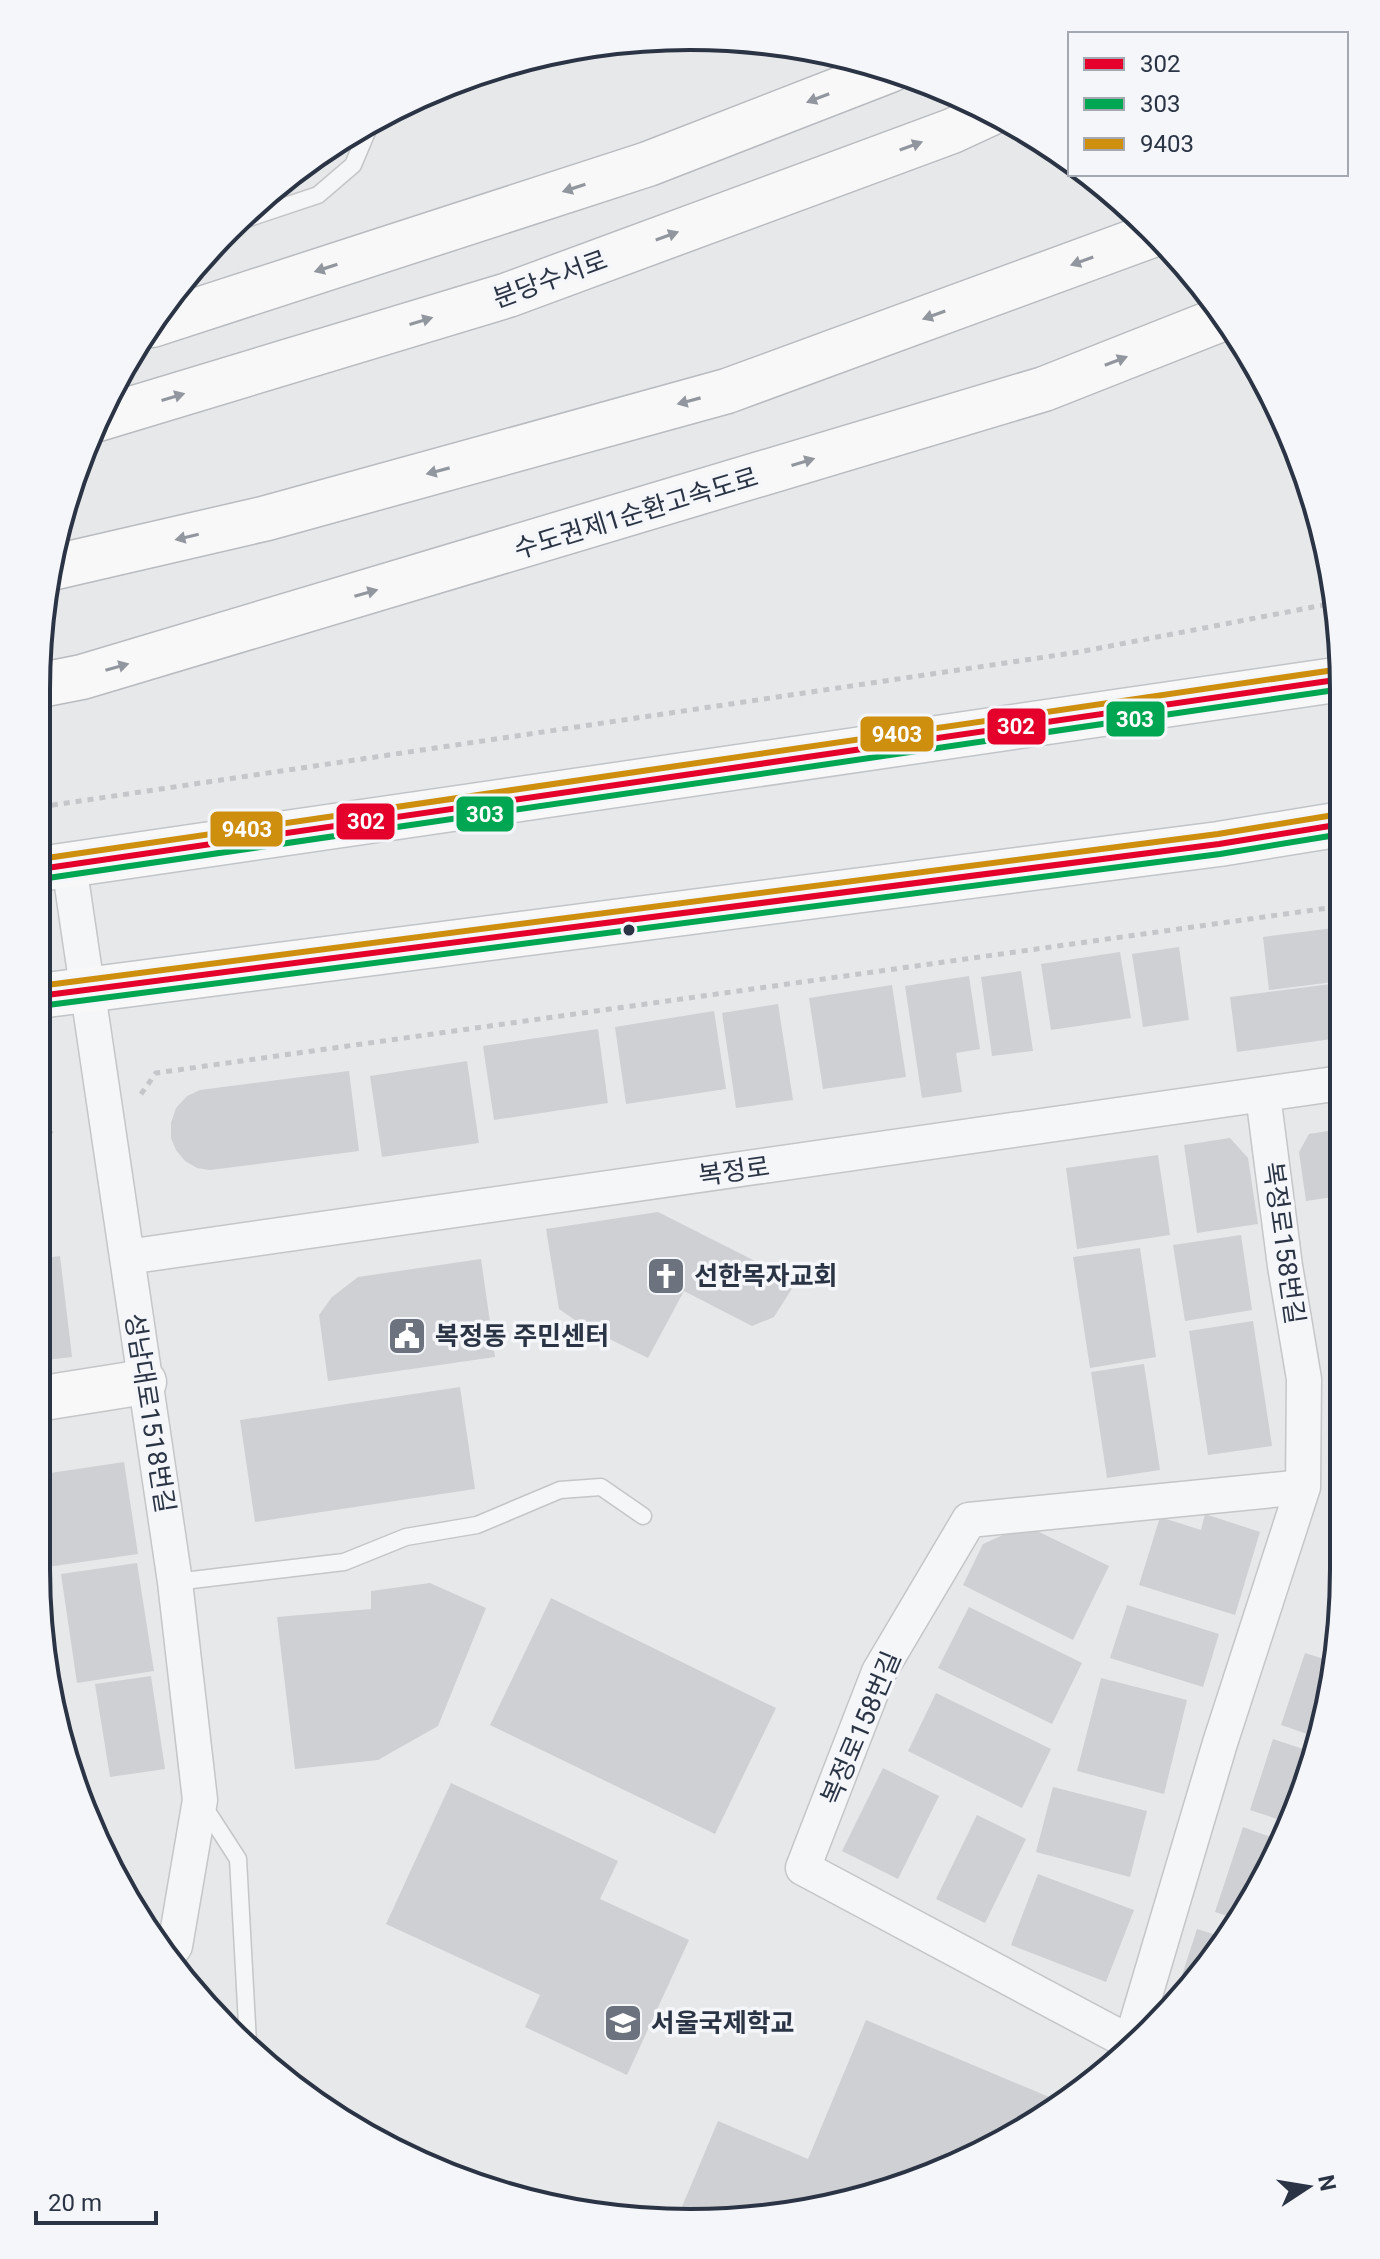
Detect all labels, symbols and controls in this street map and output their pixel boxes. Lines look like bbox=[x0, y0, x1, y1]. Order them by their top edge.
legend bbox=[1068, 32, 1348, 176]
text: 302 bbox=[1140, 50, 1180, 78]
text: 303 bbox=[1140, 90, 1180, 118]
one-way arrow bbox=[806, 92, 830, 105]
text: 9403 bbox=[1140, 130, 1194, 158]
one-way arrow bbox=[899, 140, 923, 152]
one-way arrow bbox=[561, 182, 585, 195]
one-way arrow bbox=[655, 229, 679, 242]
street label: 분당수서로 bbox=[489, 244, 611, 314]
one-way arrow bbox=[1070, 255, 1094, 267]
one-way arrow bbox=[314, 263, 338, 275]
one-way arrow bbox=[922, 309, 946, 322]
one-way arrow bbox=[410, 314, 434, 327]
one-way arrow bbox=[1104, 354, 1128, 367]
one-way arrow bbox=[161, 390, 185, 403]
one-way arrow bbox=[676, 396, 701, 408]
one-way arrow bbox=[791, 456, 815, 468]
street label: 수도권제1순환고속도로 bbox=[510, 462, 762, 564]
one-way arrow bbox=[426, 465, 451, 477]
one-way arrow bbox=[174, 531, 199, 544]
one-way arrow bbox=[355, 586, 379, 599]
one-way arrow bbox=[105, 660, 129, 673]
line badge: 303 bbox=[1105, 700, 1166, 738]
line badge: 302 bbox=[986, 707, 1047, 746]
text: 303 bbox=[1116, 707, 1154, 732]
text: 302 bbox=[997, 714, 1035, 739]
line badge: 9403 bbox=[859, 715, 935, 753]
text: 9403 bbox=[872, 722, 922, 747]
line badge: 303 bbox=[455, 795, 515, 833]
line badge: 302 bbox=[335, 802, 396, 841]
text: 303 bbox=[466, 802, 504, 827]
text: 302 bbox=[347, 809, 385, 834]
line badge: 9403 bbox=[209, 810, 284, 848]
text: 9403 bbox=[222, 817, 272, 842]
unlabelled marker bbox=[621, 922, 637, 938]
street label: 복정로 bbox=[696, 1151, 772, 1191]
street label: 복정로158번길 bbox=[1258, 1160, 1310, 1326]
church icon: 선한목자교회 bbox=[645, 1255, 687, 1297]
place label: 선한목자교회 bbox=[694, 1261, 838, 1291]
street label: 성남대로1518번길 bbox=[119, 1311, 181, 1515]
public building icon: 복정동 주민센터 bbox=[386, 1315, 428, 1357]
place label: 복정동 주민센터 bbox=[435, 1321, 609, 1351]
street label: 복정로158번길 bbox=[815, 1647, 907, 1809]
school or university icon: 서울국제학교 bbox=[602, 2002, 644, 2044]
place label: 서울국제학교 bbox=[651, 2008, 795, 2038]
north arrow bbox=[1268, 2147, 1348, 2227]
text: N bbox=[1313, 2173, 1341, 2193]
scale bar bbox=[36, 2175, 156, 2225]
text: 20 m bbox=[48, 2189, 102, 2217]

